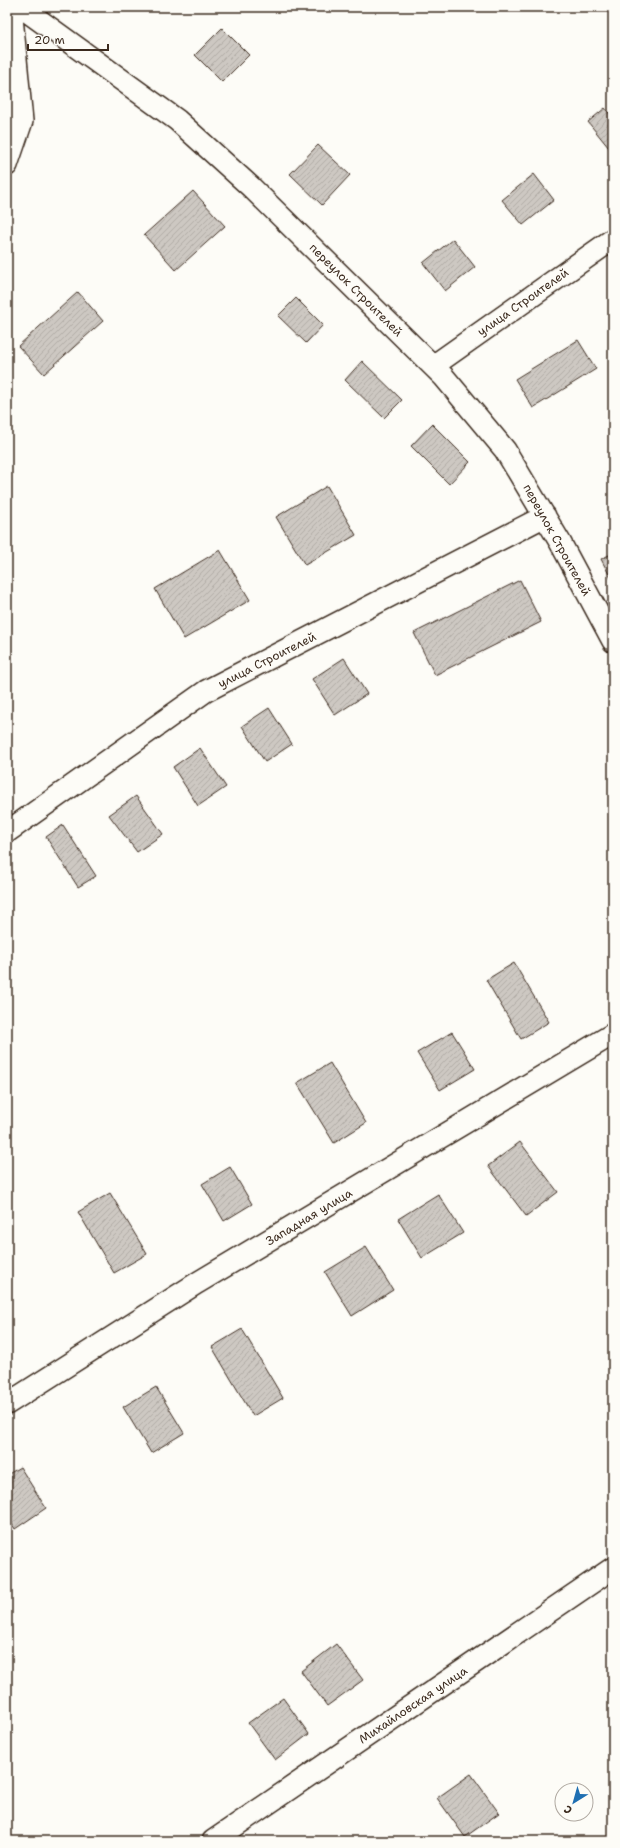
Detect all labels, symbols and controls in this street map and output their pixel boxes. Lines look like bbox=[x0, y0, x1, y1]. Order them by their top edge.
scale bar bbox=[28, 26, 108, 52]
text: 20 m bbox=[34, 32, 65, 48]
street label: переулок Строителей bbox=[306, 240, 406, 340]
street label: улица Строителей bbox=[474, 264, 572, 340]
street label: переулок Строителей bbox=[520, 481, 595, 599]
street label: улица Строителей bbox=[215, 628, 319, 692]
street label: Западная улица bbox=[263, 1185, 356, 1249]
street label: Михайловская улица bbox=[356, 1662, 471, 1747]
north arrow bbox=[554, 1782, 594, 1822]
text: С bbox=[561, 1801, 575, 1818]

